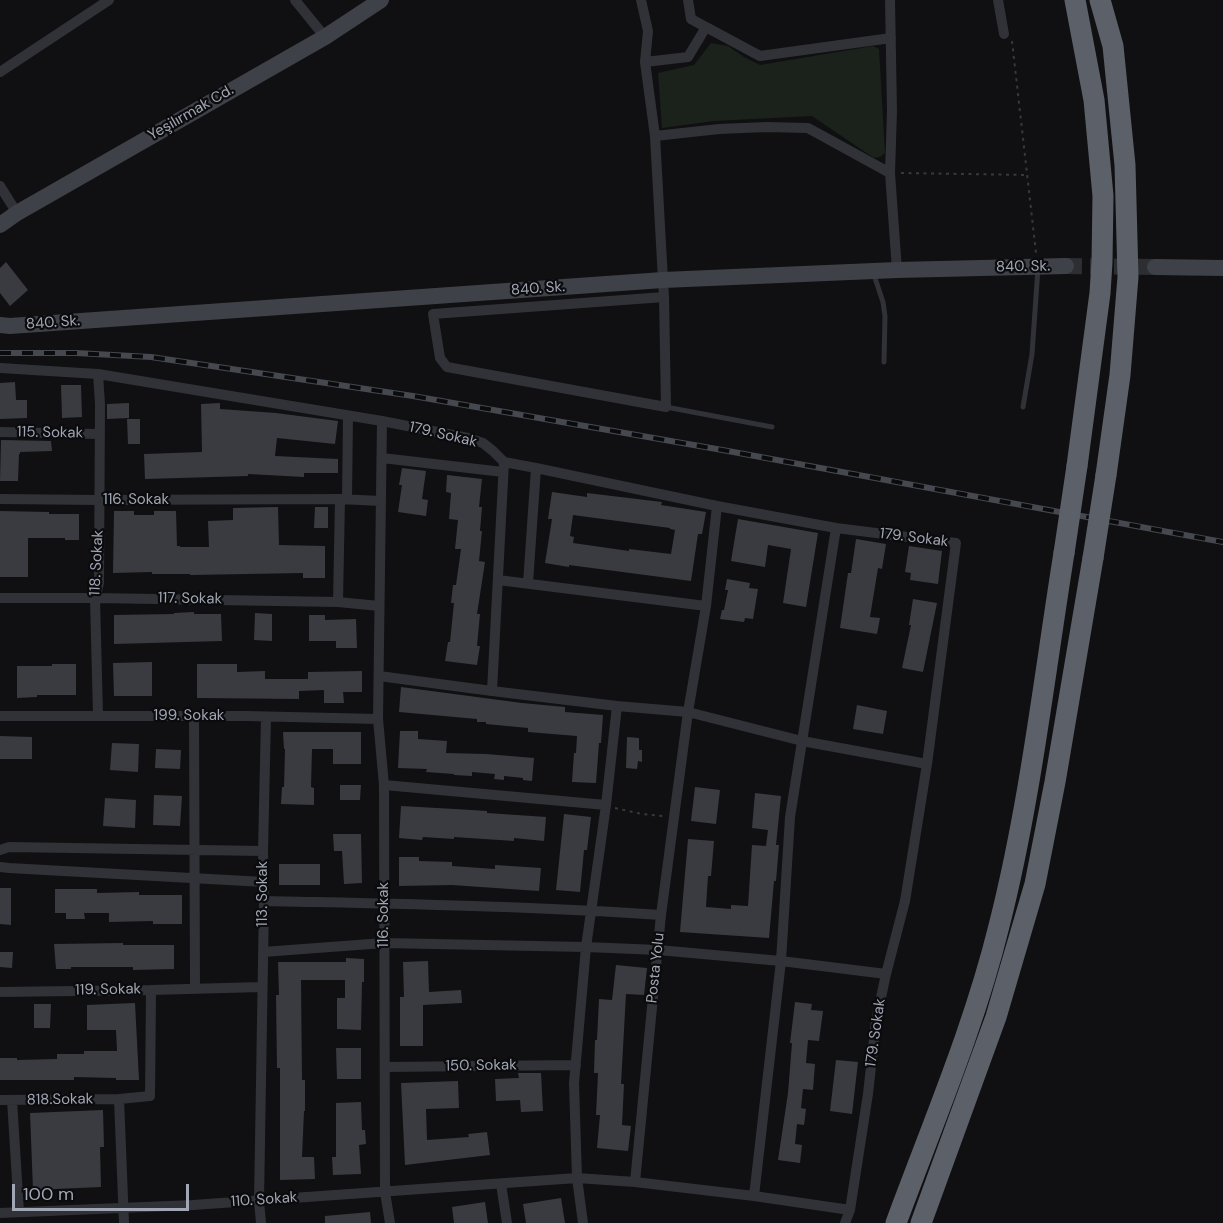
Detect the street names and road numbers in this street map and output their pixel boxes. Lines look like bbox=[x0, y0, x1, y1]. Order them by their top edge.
street label: Yeşilırmak Cd. bbox=[145, 81, 237, 145]
street label: 840. Sk. bbox=[996, 258, 1050, 276]
street label: 840. Sk. bbox=[510, 278, 566, 300]
street label: 840. Sk. bbox=[25, 312, 81, 334]
street label: 179. Sokak bbox=[407, 418, 479, 452]
street label: 115. Sokak bbox=[17, 423, 83, 443]
street label: 116. Sokak bbox=[103, 491, 169, 509]
street label: 179. Sokak bbox=[879, 525, 949, 551]
street label: 118. Sokak bbox=[86, 529, 108, 597]
street label: 117. Sokak bbox=[158, 589, 222, 609]
street label: 199. Sokak bbox=[154, 707, 224, 725]
street label: 113. Sokak bbox=[254, 861, 272, 927]
street label: 116. Sokak bbox=[375, 882, 393, 948]
street label: Posta Yolu bbox=[643, 932, 669, 1004]
street label: 119. Sokak bbox=[75, 980, 141, 1000]
street label: 179. Sokak bbox=[862, 998, 890, 1068]
street label: 150. Sokak bbox=[445, 1056, 517, 1076]
street label: 818.Sokak bbox=[27, 1090, 93, 1110]
street label: 110. Sokak bbox=[230, 1189, 298, 1211]

